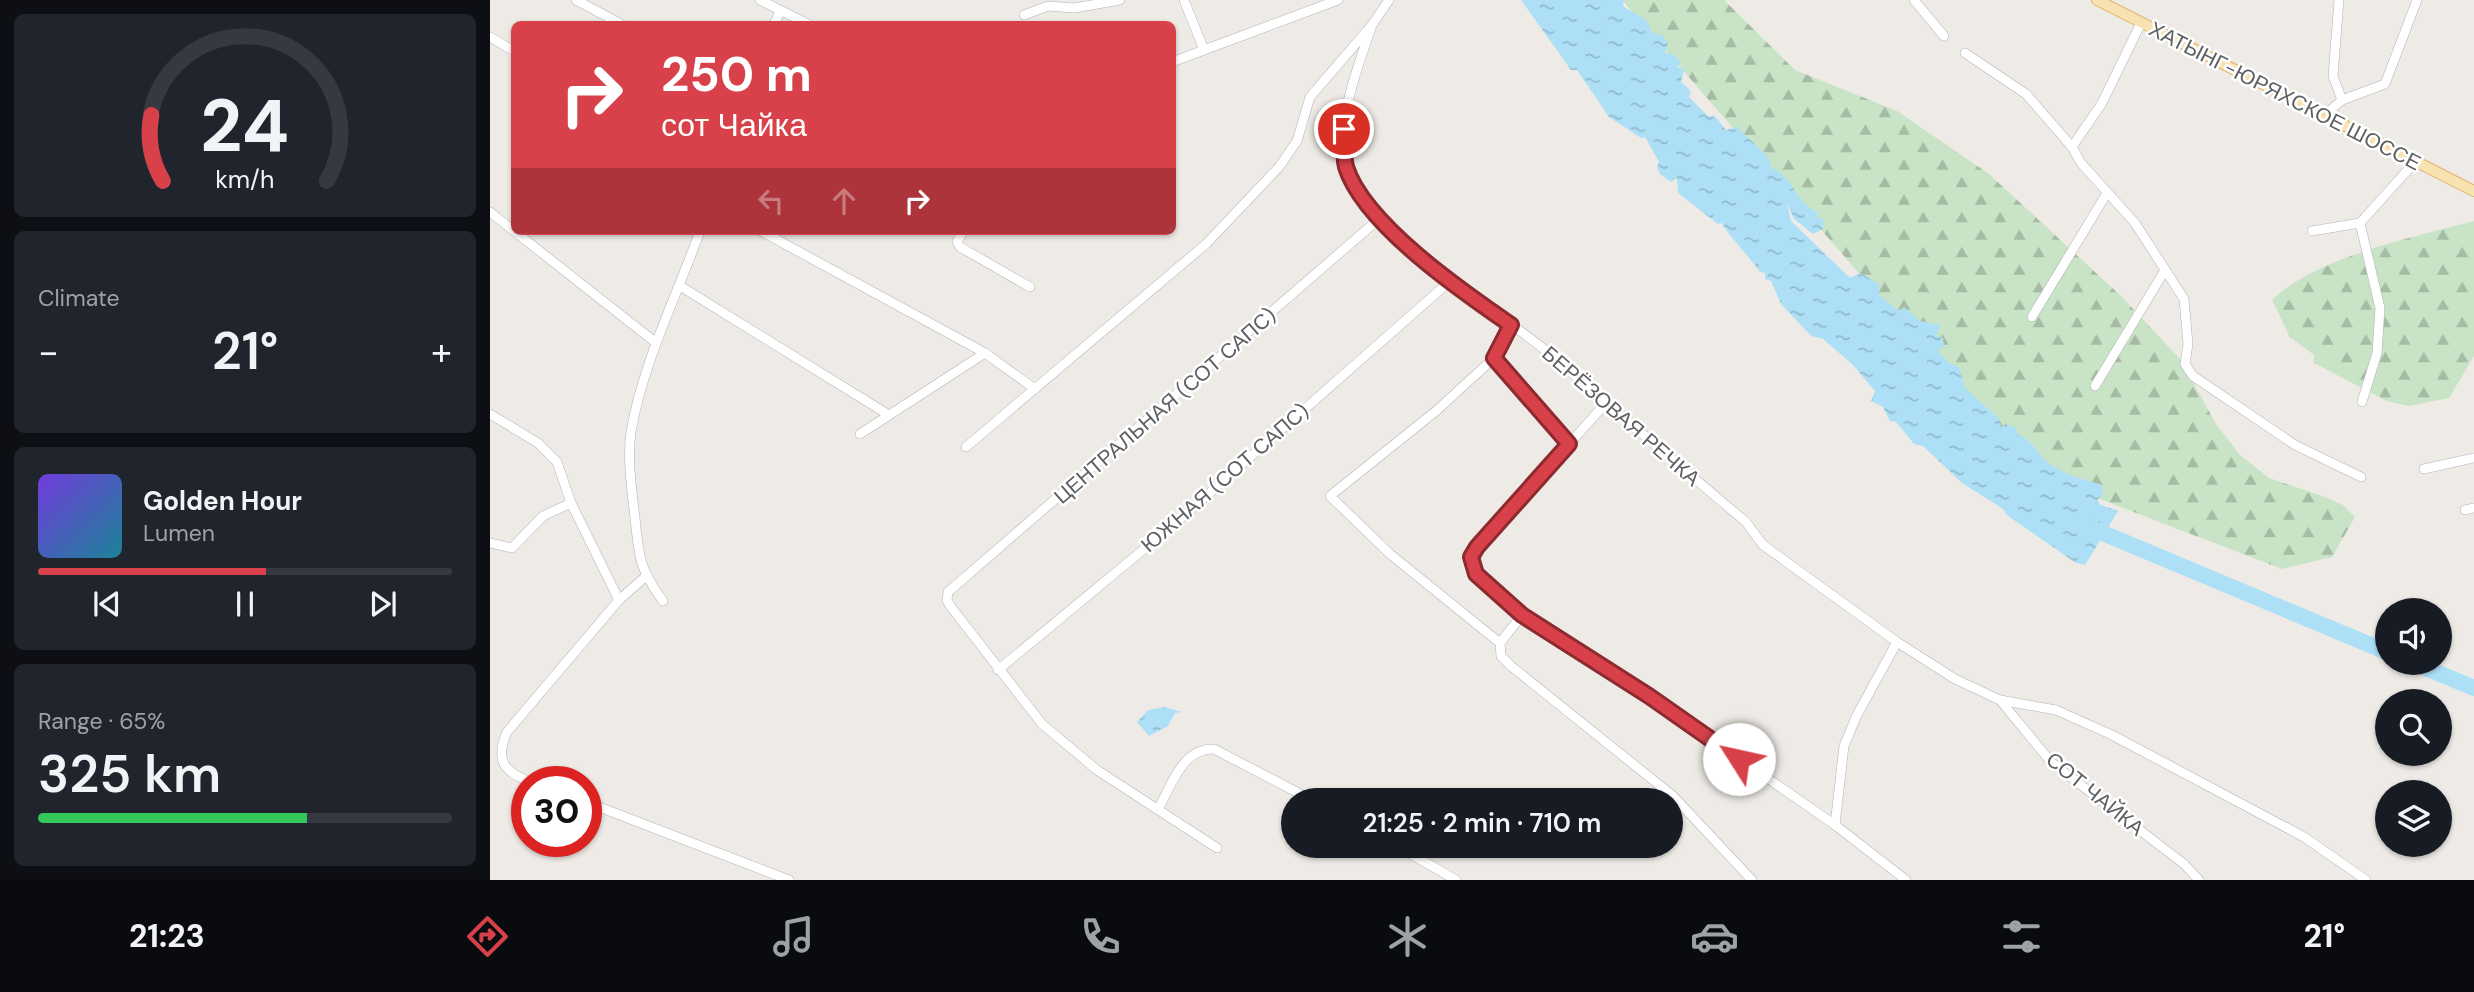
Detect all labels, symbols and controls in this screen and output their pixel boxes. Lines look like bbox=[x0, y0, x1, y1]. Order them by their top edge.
street label: ХАТЫНГ-ЮРЯХСКОЕ ШОССЕ bbox=[2144, 15, 2426, 177]
text: 250 m bbox=[661, 42, 812, 106]
icon: right bbox=[546, 49, 637, 140]
text: 24 bbox=[201, 80, 289, 175]
pin bbox=[1314, 99, 1374, 159]
text: сот Чайка bbox=[661, 104, 807, 146]
icon: arrive bbox=[1325, 110, 1363, 148]
text: km/h bbox=[215, 163, 275, 196]
icon: left bbox=[752, 182, 790, 220]
icon: ahead bbox=[825, 182, 863, 220]
icon: right bbox=[898, 182, 936, 220]
text: Climate bbox=[38, 283, 120, 313]
street label: ЦЕНТРАЛЬНАЯ (СОТ САПС) bbox=[1048, 302, 1282, 510]
text: 21° bbox=[212, 317, 278, 385]
text: − bbox=[38, 327, 59, 377]
text: + bbox=[431, 327, 452, 377]
street label: БЕРЁЗОВАЯ РЕЧКА bbox=[1536, 340, 1706, 492]
street label: ЮЖНАЯ (СОТ САПС) bbox=[1135, 397, 1315, 559]
text: Golden Hour bbox=[143, 484, 302, 518]
text: Lumen bbox=[143, 518, 215, 548]
icon: previous bbox=[88, 585, 126, 623]
icon: pause bbox=[226, 585, 264, 623]
icon: next bbox=[364, 585, 402, 623]
map controls bbox=[2375, 598, 2452, 857]
button: sound bbox=[2375, 598, 2452, 675]
button: search bbox=[2375, 689, 2452, 766]
text: Range · 65% bbox=[38, 706, 165, 736]
position arrow bbox=[1702, 722, 1776, 796]
text: 325 km bbox=[38, 740, 221, 808]
street label: СОТ ЧАЙКА bbox=[2040, 746, 2150, 842]
speed limit sign: 30 bbox=[511, 766, 602, 857]
button: layers bbox=[2375, 780, 2452, 857]
text: 21:25 · 2 min · 710 m bbox=[1363, 806, 1601, 840]
icon: directions bbox=[463, 912, 512, 961]
icon: music bbox=[769, 912, 818, 961]
icon: phone bbox=[1076, 912, 1125, 961]
icon: climate bbox=[1383, 912, 1432, 961]
icon: car bbox=[1690, 912, 1739, 961]
icon: filters bbox=[1997, 912, 2046, 961]
text: 21:23 bbox=[129, 915, 205, 957]
text: 21° bbox=[2303, 915, 2345, 957]

